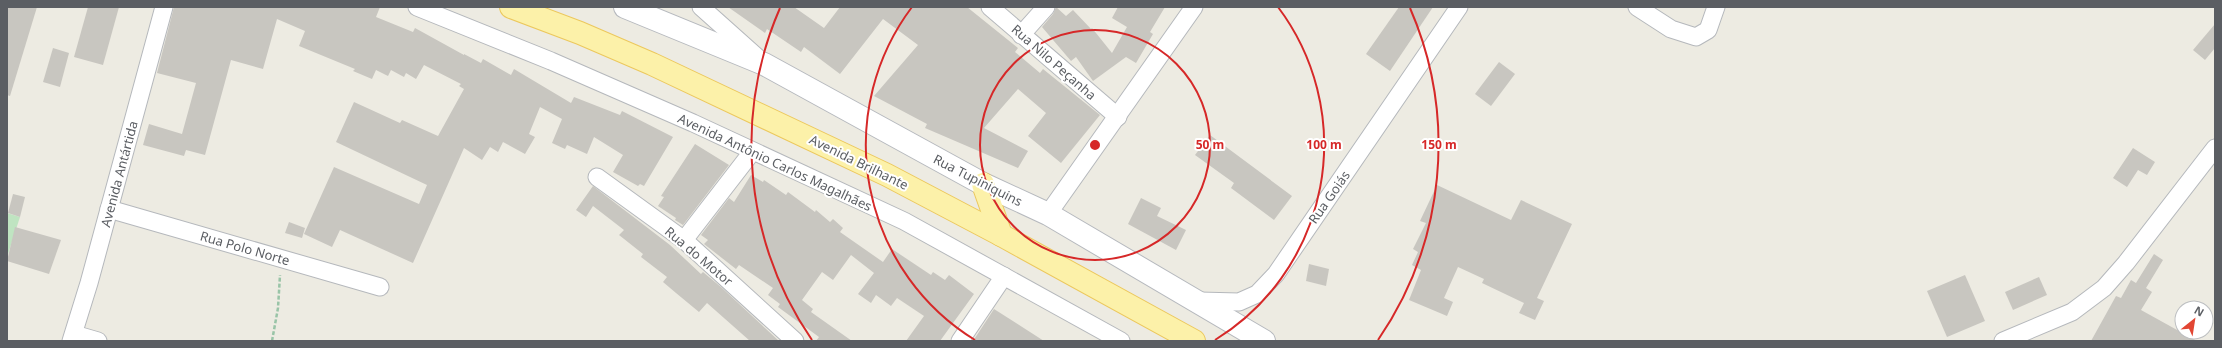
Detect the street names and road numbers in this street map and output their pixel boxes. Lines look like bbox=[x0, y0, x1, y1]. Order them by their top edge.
street label: Rua Nilo Peçanha bbox=[1008, 20, 1100, 104]
street label: Avenida Antônio Carlos Magalhães bbox=[675, 109, 875, 215]
street label: Avenida Antártida bbox=[96, 119, 142, 229]
street label: Avenida Brilhante bbox=[806, 130, 912, 194]
street label: Rua Tupiniquins bbox=[930, 150, 1026, 210]
street label: Rua Goiás bbox=[1304, 167, 1354, 227]
street label: Rua do Motor bbox=[661, 222, 737, 290]
street label: Rua Polo Norte bbox=[198, 227, 292, 269]

